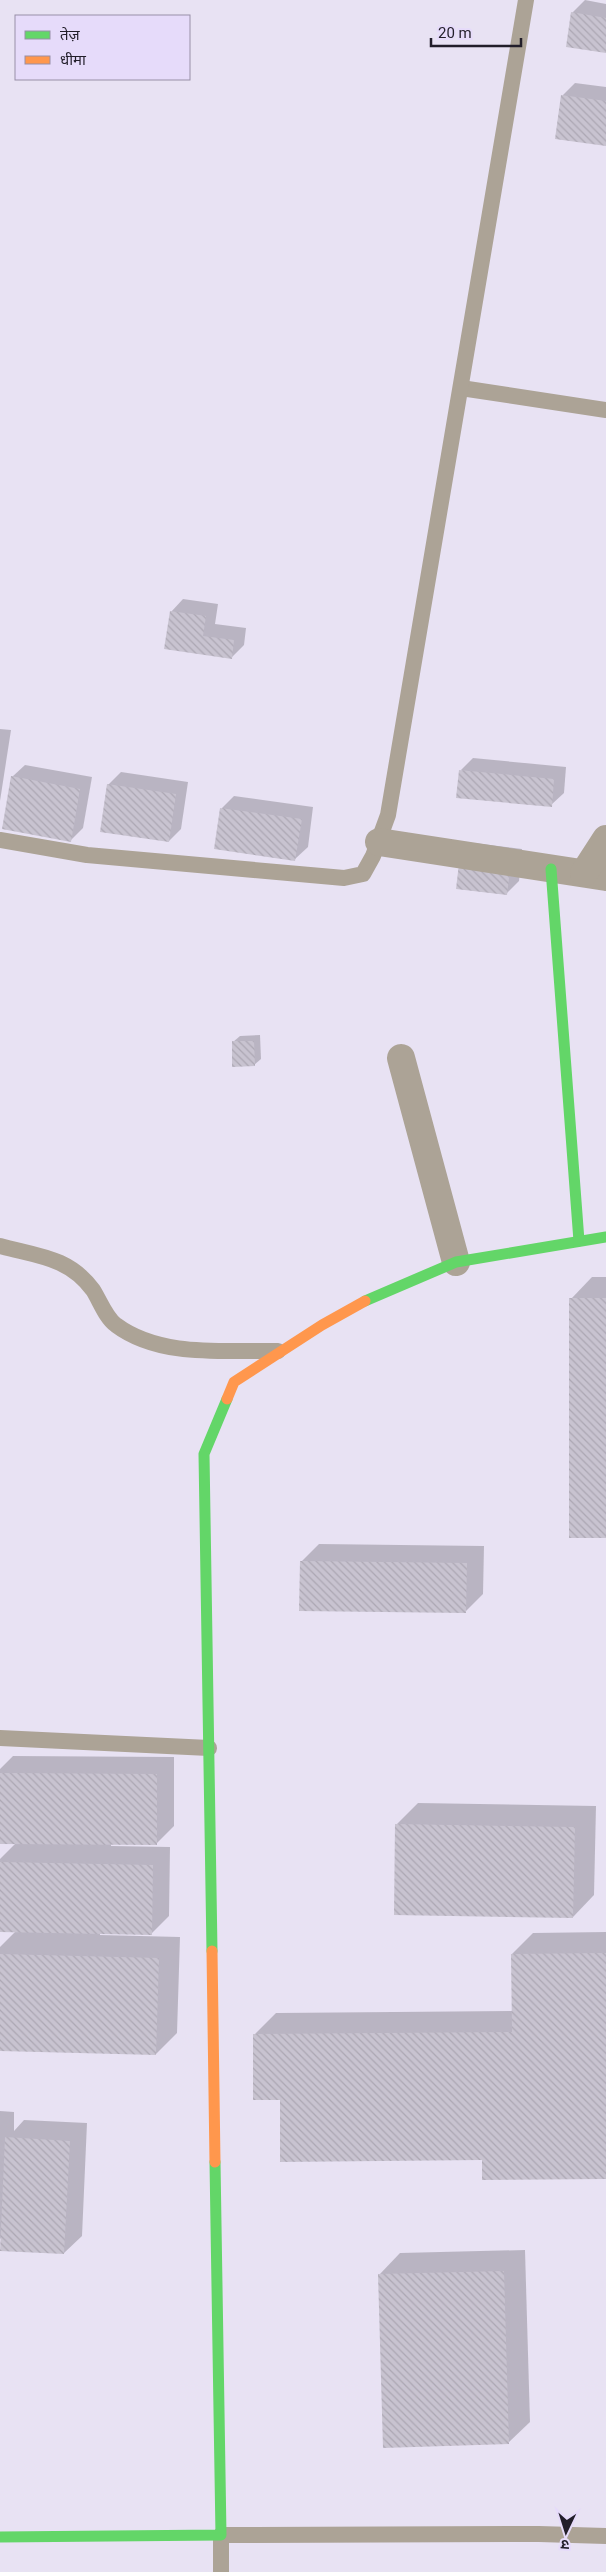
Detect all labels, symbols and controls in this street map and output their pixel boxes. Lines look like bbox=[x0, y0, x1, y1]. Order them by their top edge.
legend bbox=[15, 15, 190, 80]
scale bar bbox=[431, 15, 521, 47]
text: 20 m bbox=[438, 24, 472, 42]
text: तेज़ bbox=[60, 26, 81, 44]
text: धीमा bbox=[60, 51, 87, 69]
north arrow bbox=[541, 2507, 591, 2557]
text: उ bbox=[560, 2537, 570, 2553]

